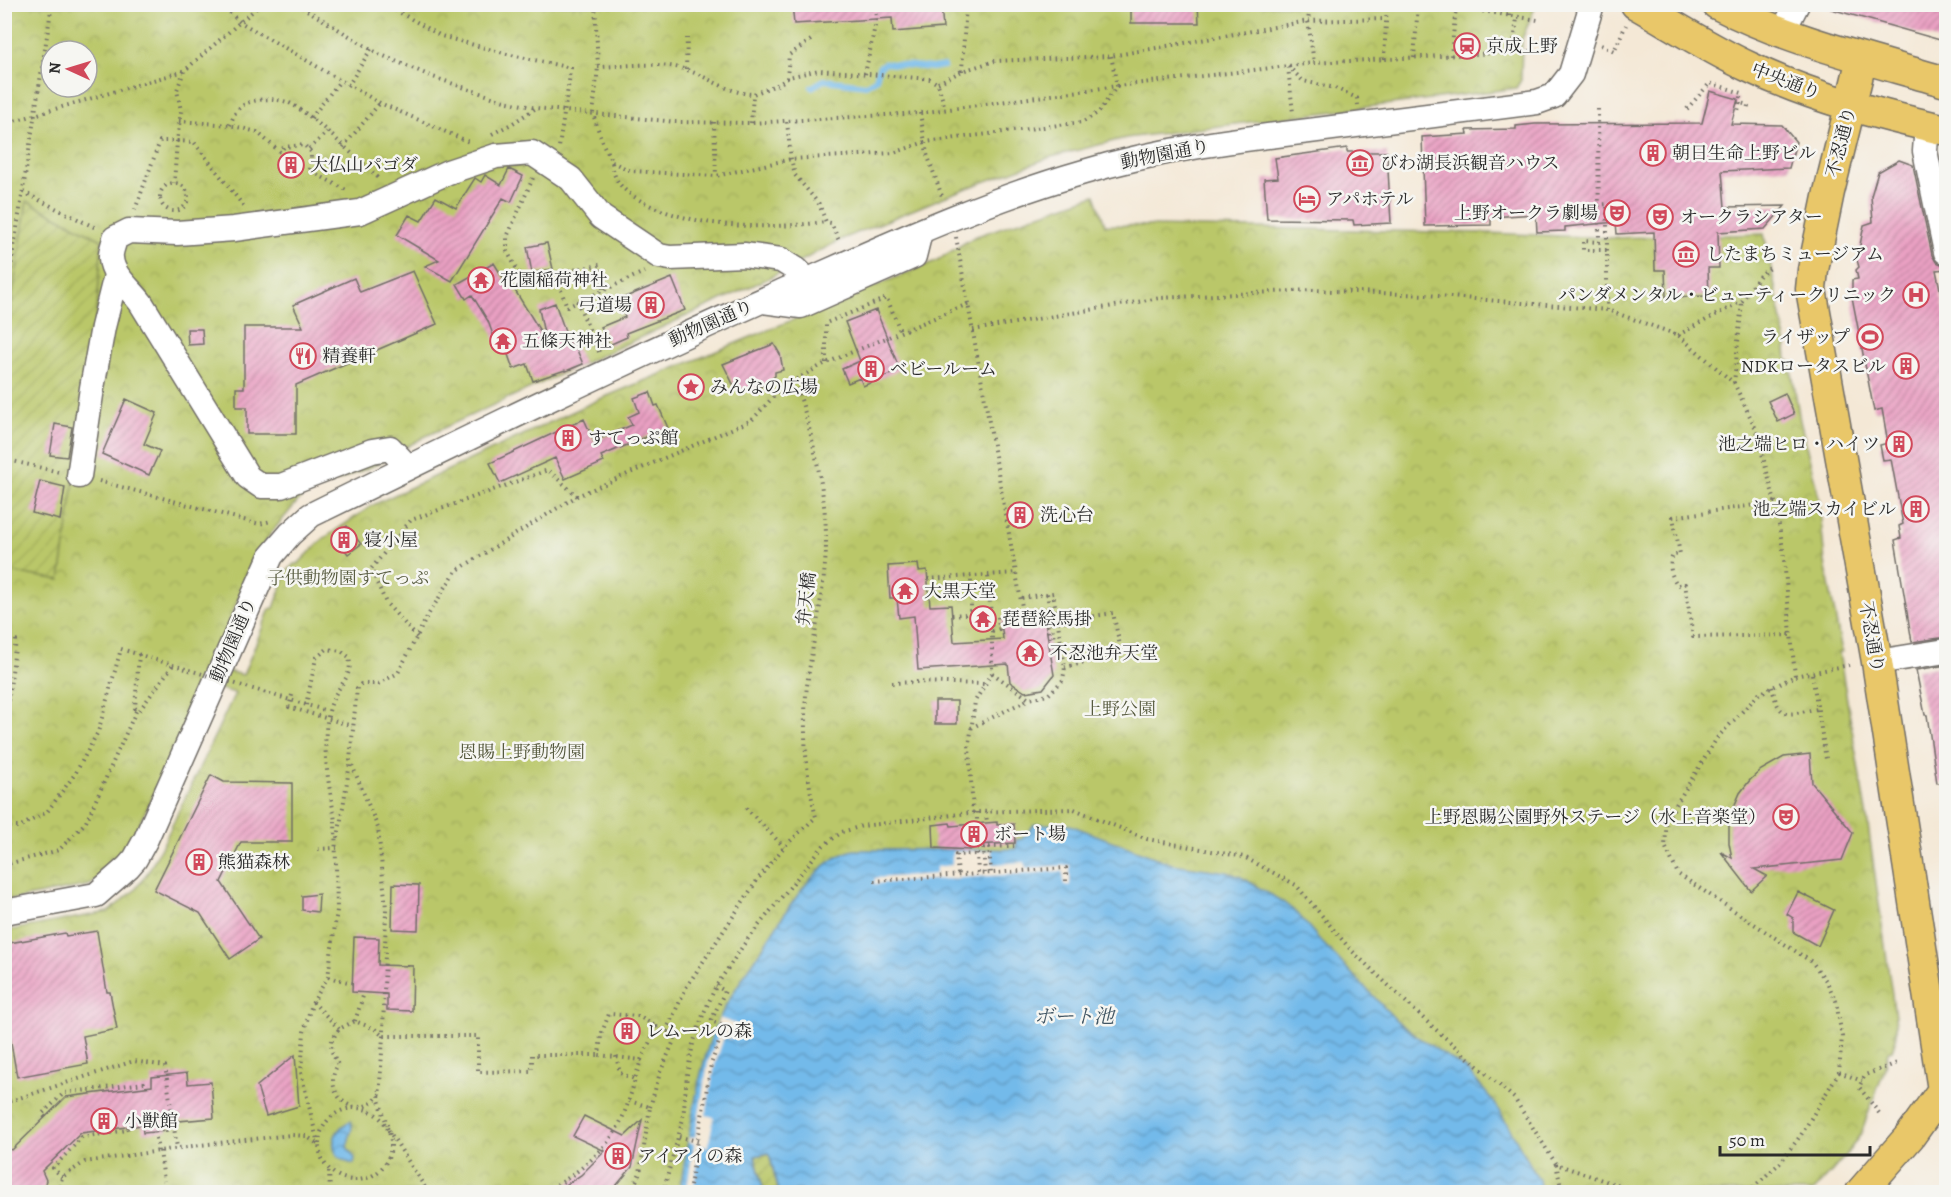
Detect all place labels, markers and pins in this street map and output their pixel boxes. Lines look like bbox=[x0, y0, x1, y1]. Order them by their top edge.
station icon: 京成上野 bbox=[1452, 31, 1482, 61]
place label: 京成上野 bbox=[1486, 34, 1558, 58]
building icon: 朝日生命上野ビル bbox=[1638, 138, 1668, 168]
place label: 朝日生命上野ビル bbox=[1672, 141, 1816, 165]
museum icon: びわ湖長浜観音ハウス bbox=[1345, 148, 1375, 178]
building icon: 大仏山パゴダ bbox=[276, 150, 306, 180]
place label: びわ湖長浜観音ハウス bbox=[1380, 151, 1559, 175]
place label: 大仏山パゴダ bbox=[310, 153, 418, 177]
hotel icon: アパホテル bbox=[1292, 184, 1322, 214]
place label: アパホテル bbox=[1326, 187, 1414, 211]
theatre icon: 上野オークラ劇場 bbox=[1602, 198, 1632, 228]
place label: 上野オークラ劇場 bbox=[1454, 201, 1598, 225]
theatre icon: オークラシアター bbox=[1645, 202, 1675, 232]
place label: オークラシアター bbox=[1680, 205, 1823, 229]
museum icon: したまちミュージアム bbox=[1671, 239, 1701, 269]
place label: したまちミュージアム bbox=[1706, 242, 1884, 266]
temple icon: 花園稲荷神社 bbox=[466, 265, 496, 295]
place label: 花園稲荷神社 bbox=[500, 268, 608, 292]
hospital icon: パンダメンタル・ビューティークリニック bbox=[1901, 280, 1931, 310]
place label: パンダメンタル・ビューティークリニック bbox=[1558, 283, 1896, 307]
building icon: 弓道場 bbox=[636, 290, 666, 320]
place label: 弓道場 bbox=[578, 293, 632, 317]
sports icon: ライザップ bbox=[1855, 322, 1885, 352]
place label: ライザップ bbox=[1761, 325, 1850, 349]
temple icon: 五條天神社 bbox=[488, 326, 518, 356]
place label: 五條天神社 bbox=[522, 329, 612, 353]
restaurant icon: 精養軒 bbox=[288, 341, 318, 371]
place label: 精養軒 bbox=[322, 344, 376, 368]
building icon: NDKロータスビル bbox=[1891, 351, 1921, 381]
building icon: ベビールーム bbox=[856, 354, 886, 384]
place label: NDKロータスビル bbox=[1741, 354, 1886, 378]
place label: ベビールーム bbox=[890, 357, 997, 381]
place icon: みんなの広場 bbox=[676, 372, 706, 402]
place label: みんなの広場 bbox=[710, 375, 818, 399]
building icon: すてっぷ館 bbox=[553, 423, 583, 453]
place label: すてっぷ館 bbox=[588, 426, 679, 450]
building icon: 池之端ヒロ・ハイツ bbox=[1884, 429, 1914, 459]
place label: 池之端ヒロ・ハイツ bbox=[1718, 432, 1880, 456]
building icon: 池之端スカイビル bbox=[1901, 494, 1931, 524]
place label: 池之端スカイビル bbox=[1753, 497, 1896, 521]
building icon: 洗心台 bbox=[1005, 500, 1035, 530]
place label: 洗心台 bbox=[1040, 503, 1094, 527]
building icon: 寝小屋 bbox=[329, 525, 359, 555]
place label: 寝小屋 bbox=[364, 528, 418, 552]
temple icon: 大黒天堂 bbox=[890, 576, 920, 606]
place label: 大黒天堂 bbox=[924, 579, 996, 603]
temple icon: 琵琶絵馬掛 bbox=[968, 604, 998, 634]
place label: 琵琶絵馬掛 bbox=[1002, 607, 1092, 631]
temple icon: 不忍池弁天堂 bbox=[1015, 638, 1045, 668]
place label: 不忍池弁天堂 bbox=[1050, 641, 1158, 665]
theatre icon: 上野恩賜公園野外ステージ（水上音楽堂） bbox=[1771, 802, 1801, 832]
place label: 上野恩賜公園野外ステージ（水上音楽堂） bbox=[1425, 805, 1766, 829]
building icon: ボート場 bbox=[959, 819, 989, 849]
place label: ボート場 bbox=[994, 822, 1066, 846]
building icon: 熊猫森林 bbox=[184, 847, 214, 877]
place label: 熊猫森林 bbox=[218, 850, 290, 874]
building icon: レムールの森 bbox=[612, 1016, 642, 1046]
place label: レムールの森 bbox=[646, 1019, 752, 1043]
building icon: 小獣館 bbox=[89, 1106, 119, 1136]
place label: 小獣館 bbox=[124, 1109, 178, 1133]
building icon: アイアイの森 bbox=[603, 1141, 633, 1171]
place label: アイアイの森 bbox=[638, 1144, 742, 1168]

